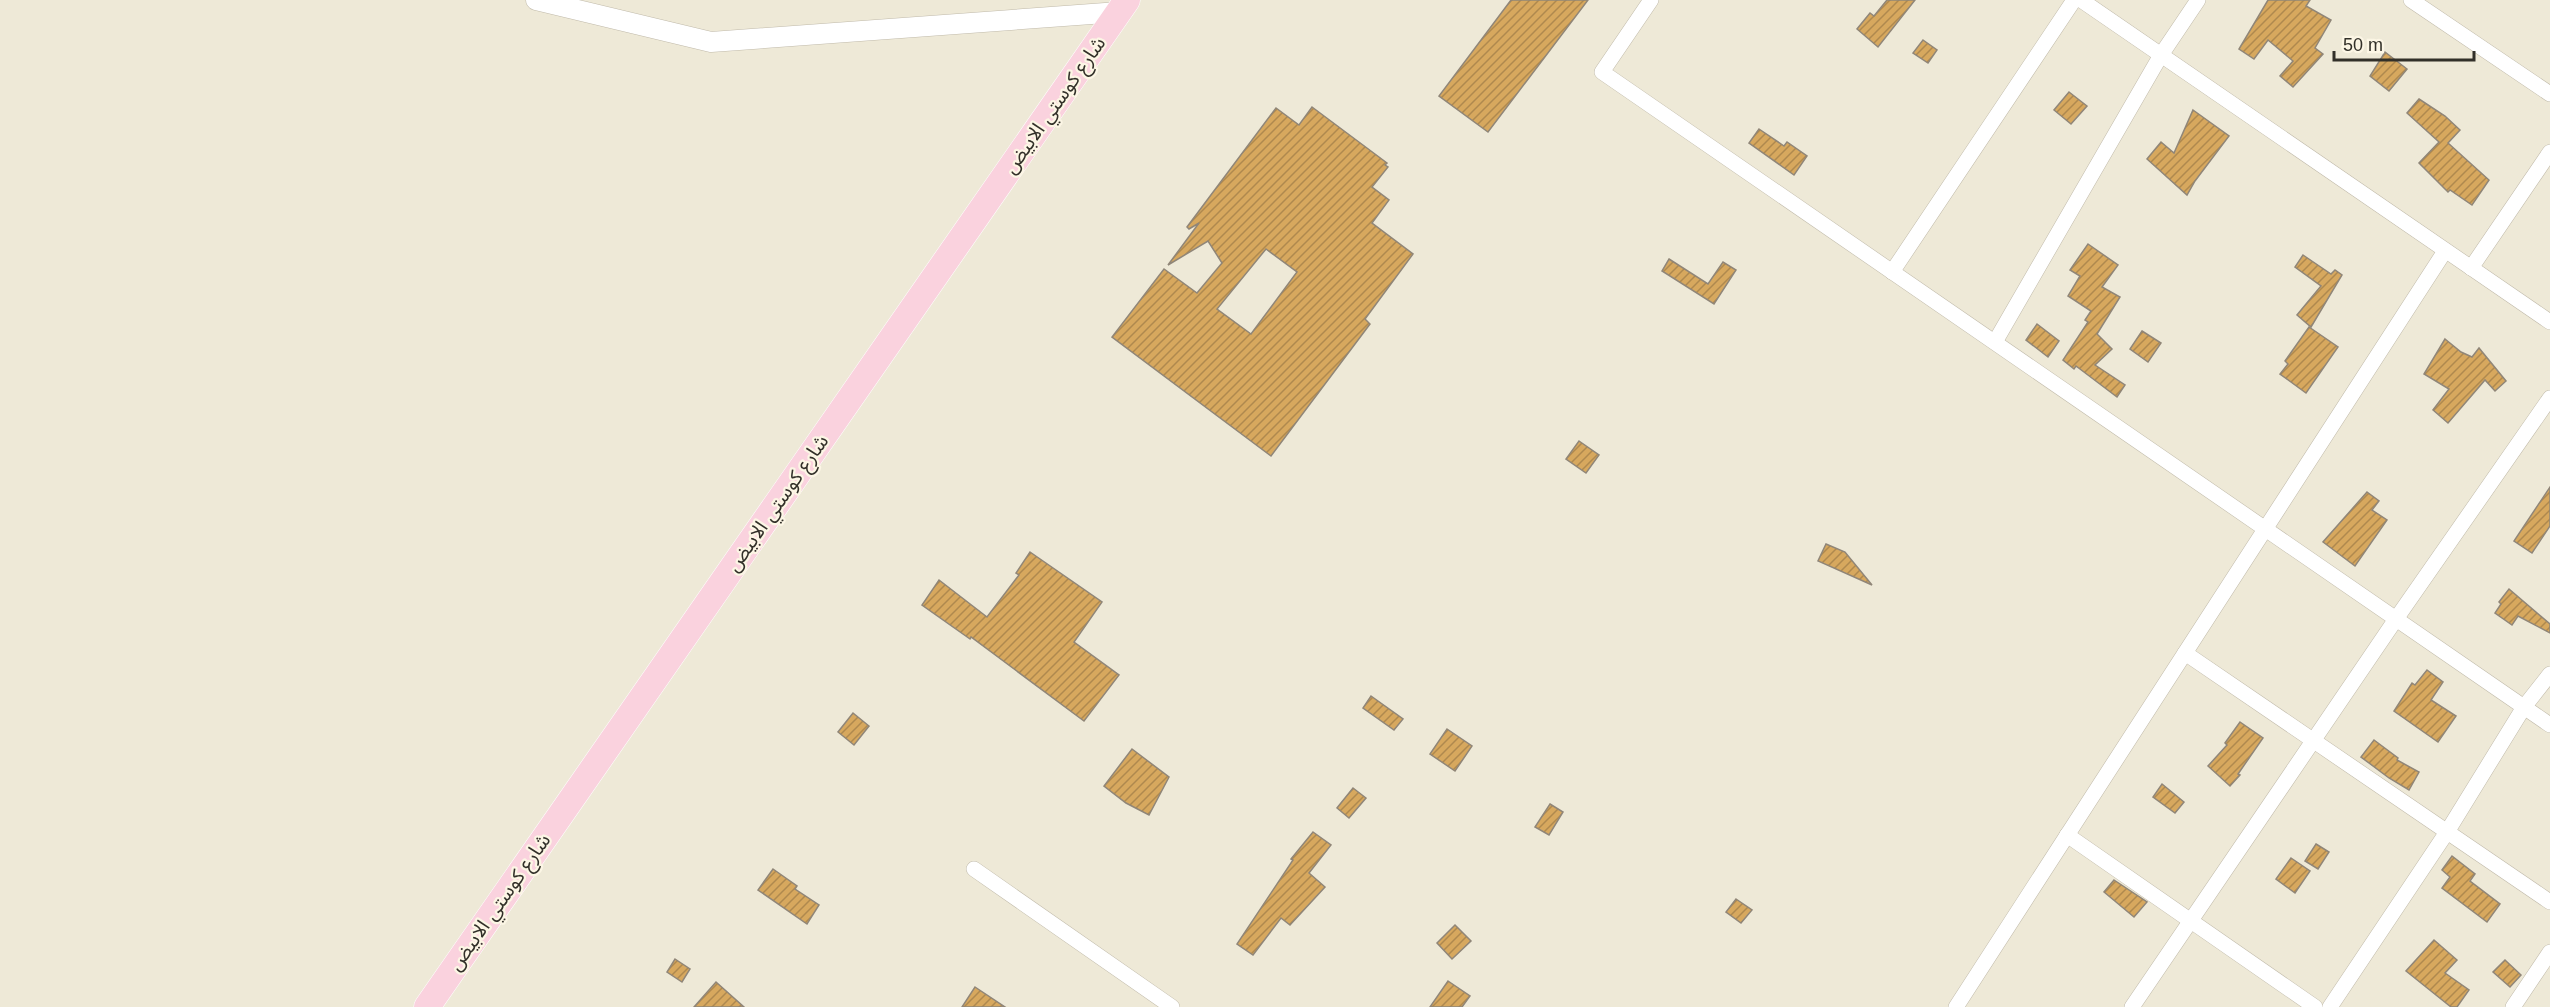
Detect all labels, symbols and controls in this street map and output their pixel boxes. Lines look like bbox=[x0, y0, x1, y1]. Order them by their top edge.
scale bar bbox=[2334, 24, 2474, 62]
street label: شارع كوستي الابيض bbox=[999, 32, 1113, 180]
text: 50 m bbox=[2343, 35, 2383, 55]
street label: شارع كوستي الابيض bbox=[722, 430, 836, 578]
street label: شارع كوستي الابيض bbox=[444, 829, 558, 977]

